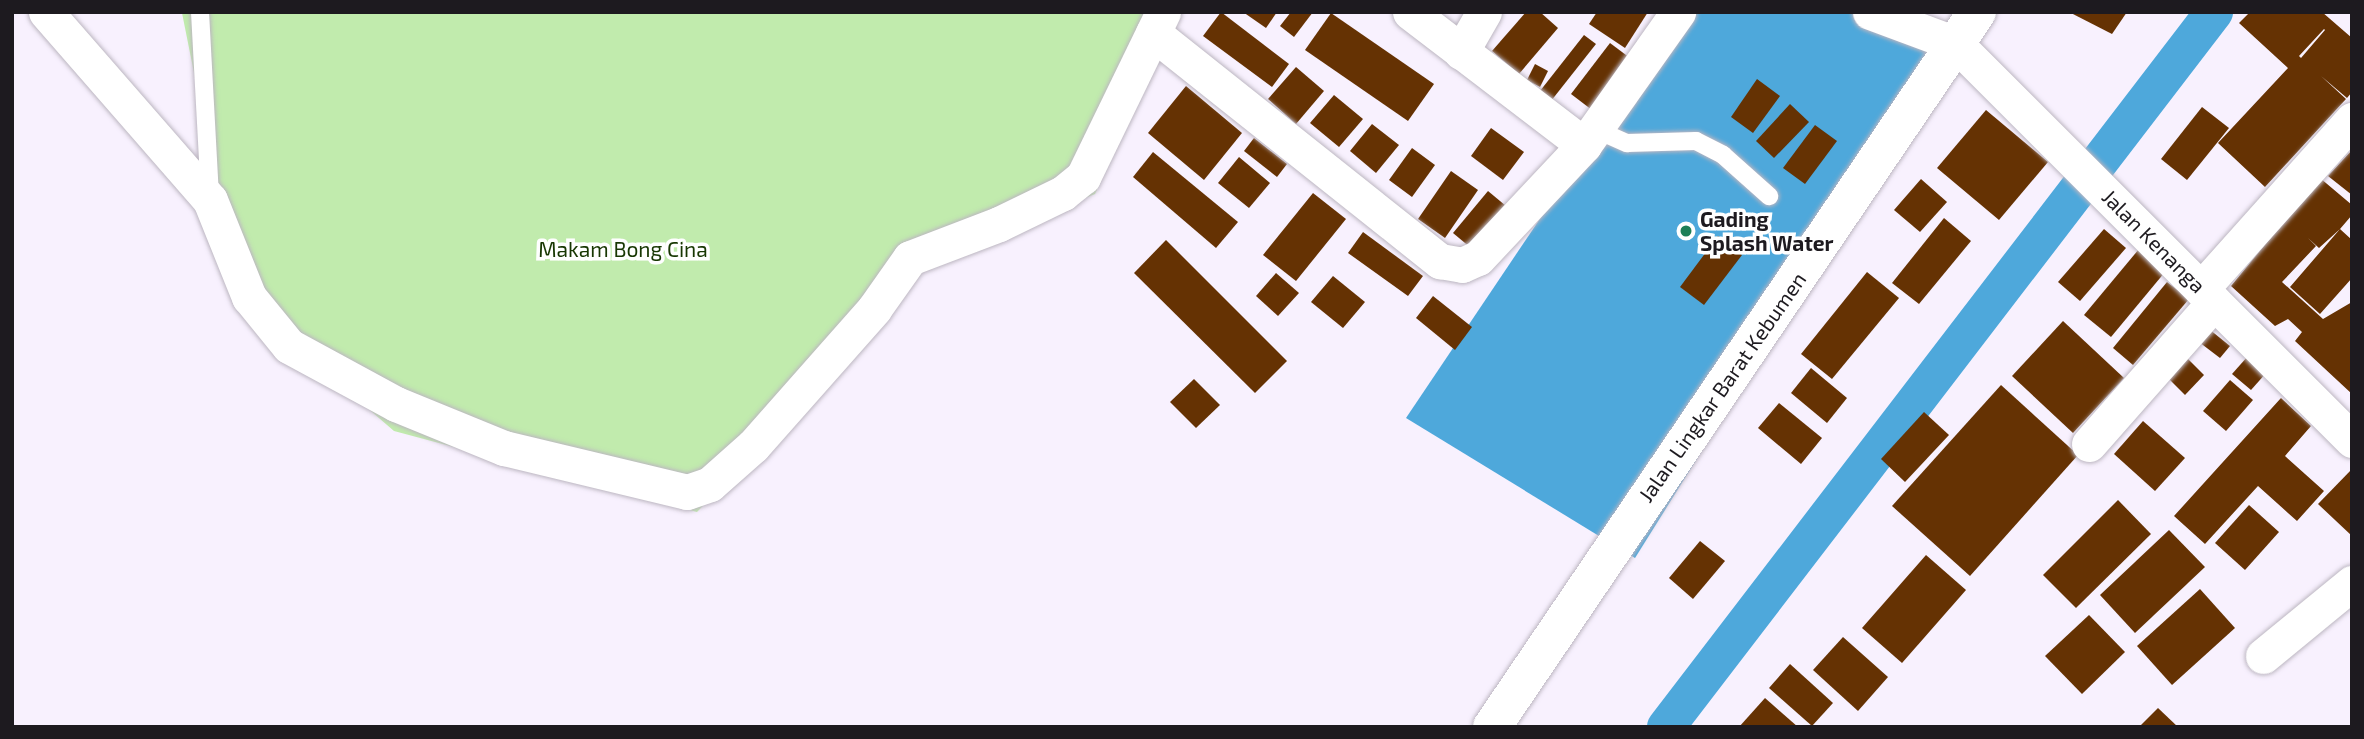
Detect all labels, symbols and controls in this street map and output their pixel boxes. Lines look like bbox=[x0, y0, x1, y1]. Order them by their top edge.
street label: Jalan Kenanga bbox=[2097, 184, 2211, 298]
place label: Gading Splash Water bbox=[1700, 206, 1834, 256]
marker: Gading Splash Water bbox=[1678, 223, 1694, 239]
park label: Makam Bong Cina bbox=[538, 236, 708, 262]
street label: Jalan Lingkar Barat Kebumen bbox=[1633, 267, 1811, 507]

